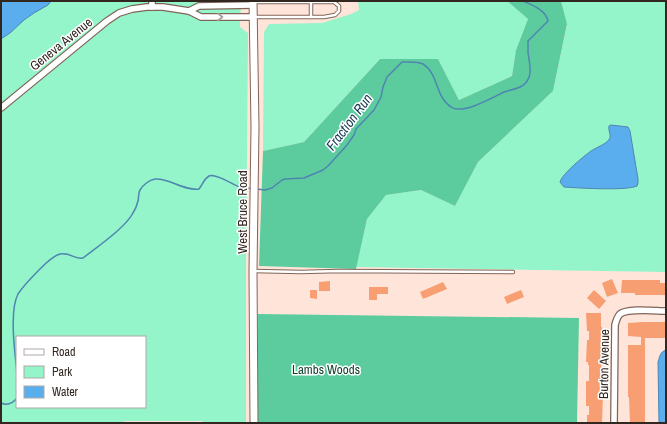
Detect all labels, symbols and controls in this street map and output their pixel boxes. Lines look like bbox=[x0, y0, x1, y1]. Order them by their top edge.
one-way arrow bbox=[217, 13, 223, 21]
street label: Geneva Avenue bbox=[26, 14, 96, 74]
water label: Fraction Run bbox=[322, 90, 376, 154]
street label: West Bruce Road bbox=[234, 170, 251, 254]
street label: Burton Avenue bbox=[595, 329, 613, 399]
legend bbox=[16, 336, 146, 408]
text: Road bbox=[52, 344, 76, 360]
park label: Lambs Woods bbox=[292, 361, 360, 378]
text: Park bbox=[52, 364, 72, 380]
text: Water bbox=[52, 384, 79, 400]

